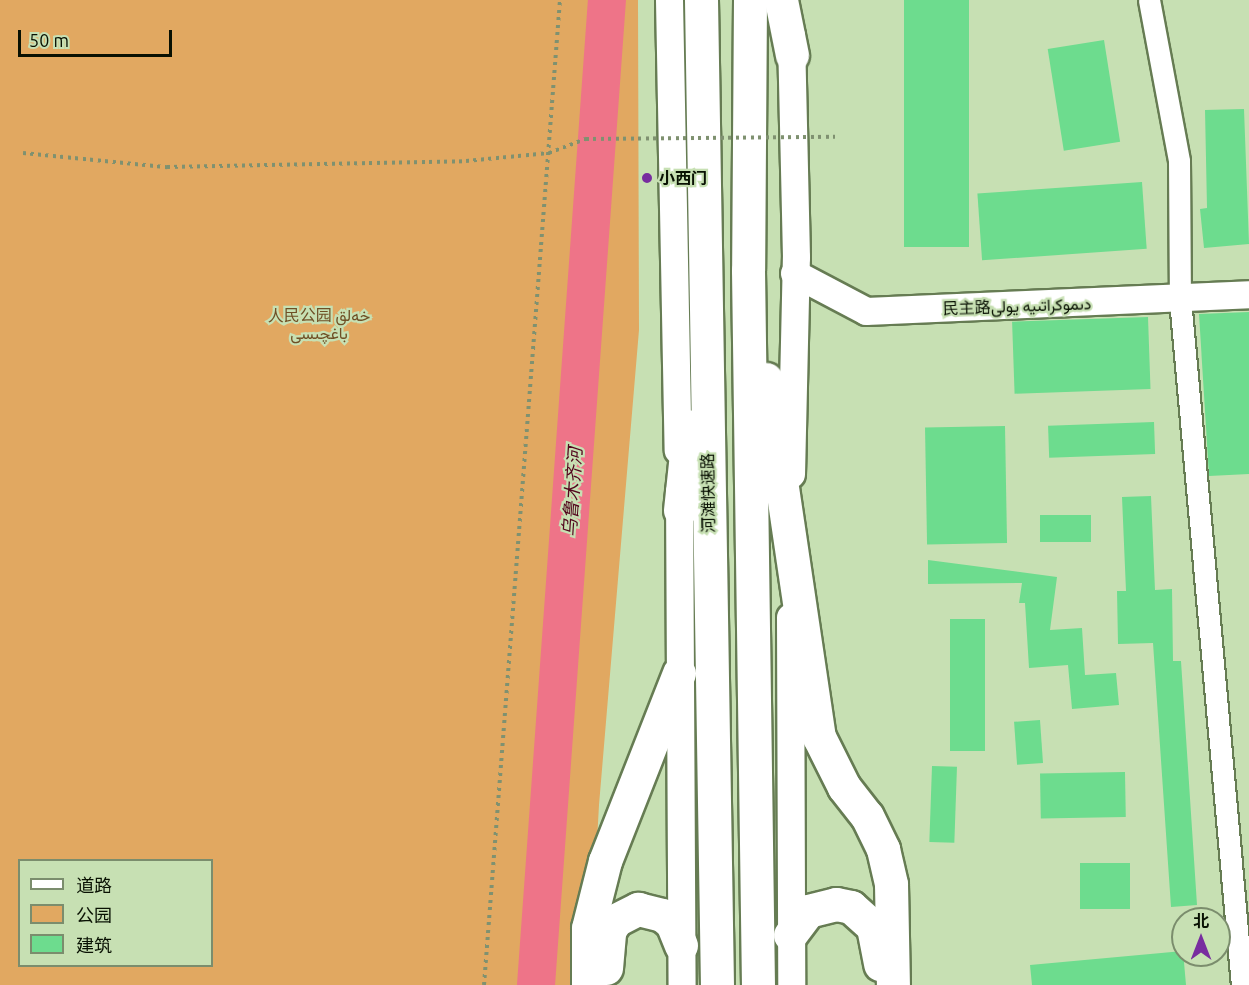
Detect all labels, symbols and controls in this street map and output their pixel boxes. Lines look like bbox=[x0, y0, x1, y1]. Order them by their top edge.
scale bar bbox=[21, 18, 176, 56]
text: 50 m bbox=[29, 30, 69, 50]
place label: 小西门 bbox=[659, 168, 707, 188]
marker: 小西门 bbox=[640, 171, 654, 185]
street label: 民主路دىموكراتىيە يولى bbox=[942, 294, 1092, 318]
park label: 人民公园 خەلق باغچىسى bbox=[268, 305, 370, 343]
water label: 乌鲁木齐河 bbox=[558, 446, 586, 538]
street label: 河滩快速路 bbox=[698, 453, 718, 533]
legend bbox=[18, 859, 213, 967]
text: 道路 bbox=[76, 875, 112, 895]
text: 公园 bbox=[76, 905, 112, 925]
north arrow bbox=[1171, 907, 1231, 967]
text: 北 bbox=[1193, 912, 1209, 930]
text: 建筑 bbox=[76, 935, 112, 955]

